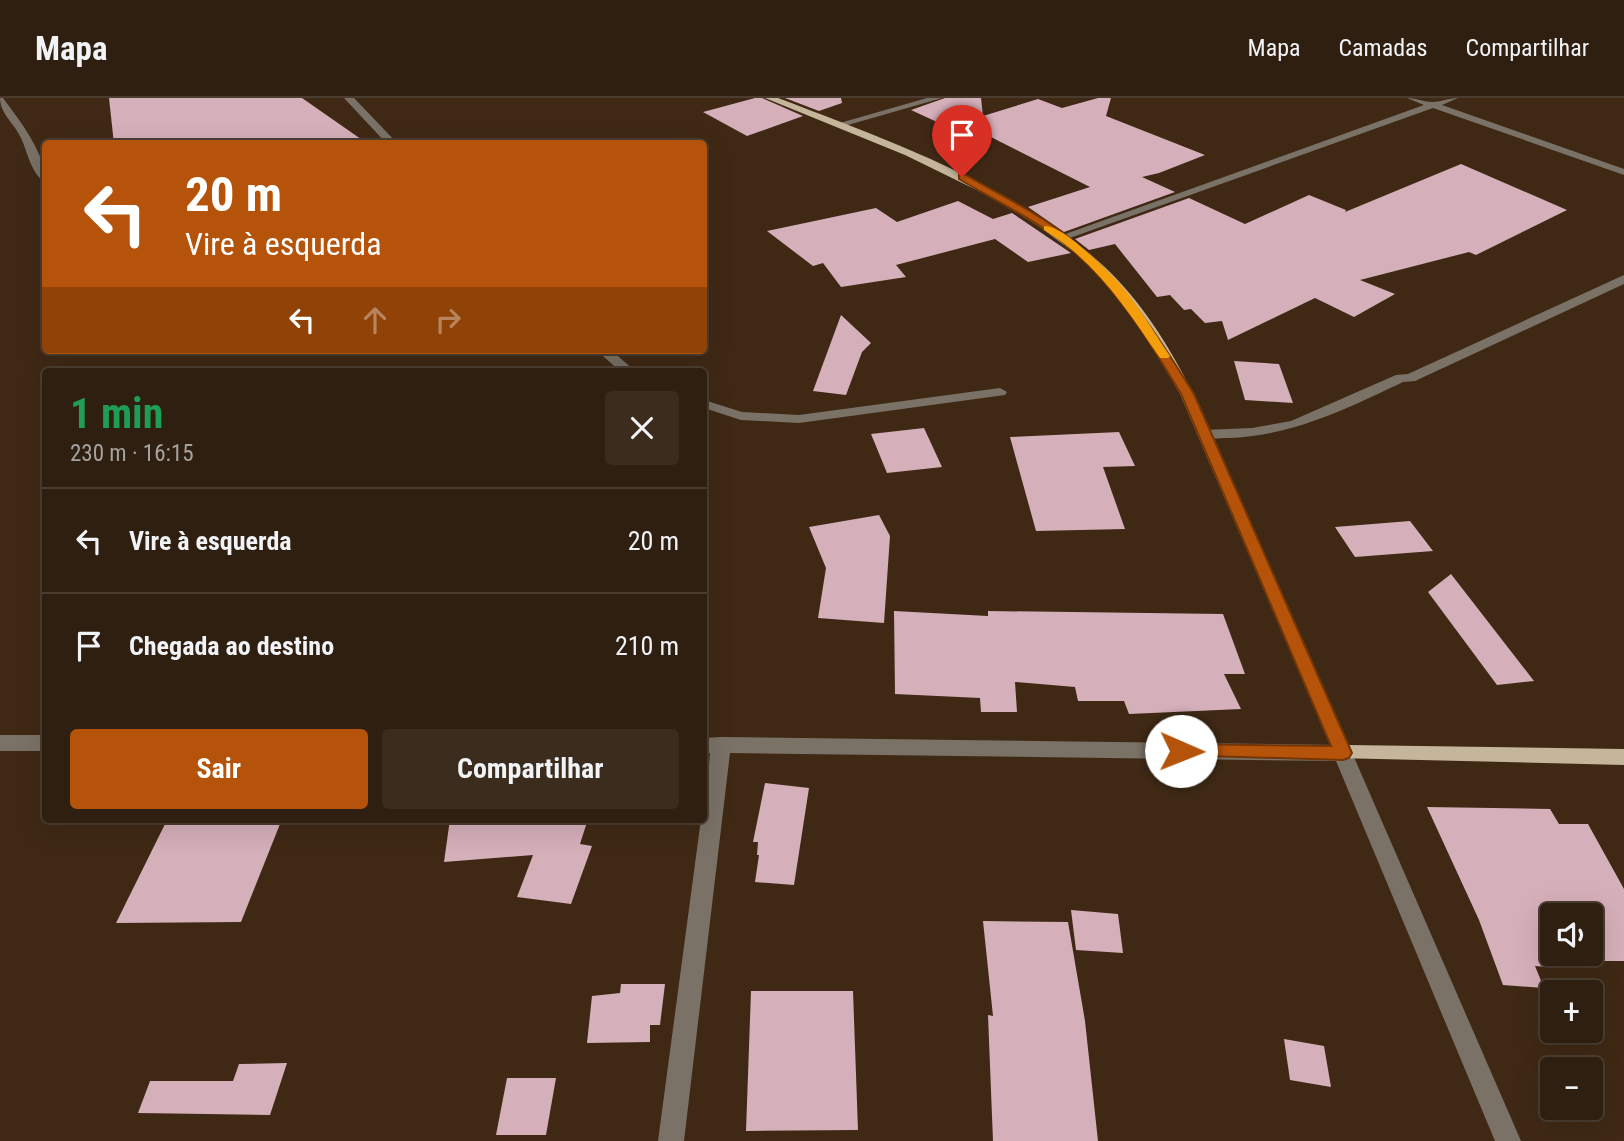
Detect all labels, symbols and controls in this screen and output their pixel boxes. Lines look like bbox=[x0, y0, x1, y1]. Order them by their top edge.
text: Mapa bbox=[35, 29, 107, 68]
text: Mapa bbox=[1248, 34, 1301, 62]
text: Camadas bbox=[1339, 34, 1428, 62]
text: Compartilhar bbox=[1466, 34, 1589, 62]
pin bbox=[932, 105, 992, 177]
icon: arrive bbox=[943, 116, 981, 154]
text: 20 m bbox=[185, 166, 282, 223]
icon: left bbox=[70, 168, 161, 259]
text: Vire à esquerda bbox=[185, 225, 381, 263]
icon: left bbox=[283, 301, 321, 339]
icon: ahead bbox=[356, 301, 394, 339]
icon: right bbox=[429, 301, 467, 339]
text: 1 min bbox=[70, 389, 163, 438]
button: close bbox=[605, 391, 679, 465]
text: 230 m · 16:15 bbox=[70, 440, 194, 467]
icon: left bbox=[70, 522, 108, 560]
text: Vire à esquerda bbox=[129, 526, 292, 556]
text: 20 m bbox=[628, 526, 679, 556]
icon: arrive bbox=[70, 627, 108, 665]
text: Chegada ao destino bbox=[129, 631, 334, 661]
text: 210 m bbox=[615, 631, 679, 661]
position arrow bbox=[1144, 714, 1218, 788]
button: Sair bbox=[70, 729, 368, 809]
button: Compartilhar bbox=[382, 729, 679, 809]
map controls bbox=[1540, 903, 1603, 1120]
button: sound bbox=[1540, 903, 1603, 966]
button: + bbox=[1540, 980, 1603, 1043]
button: − bbox=[1540, 1057, 1603, 1120]

